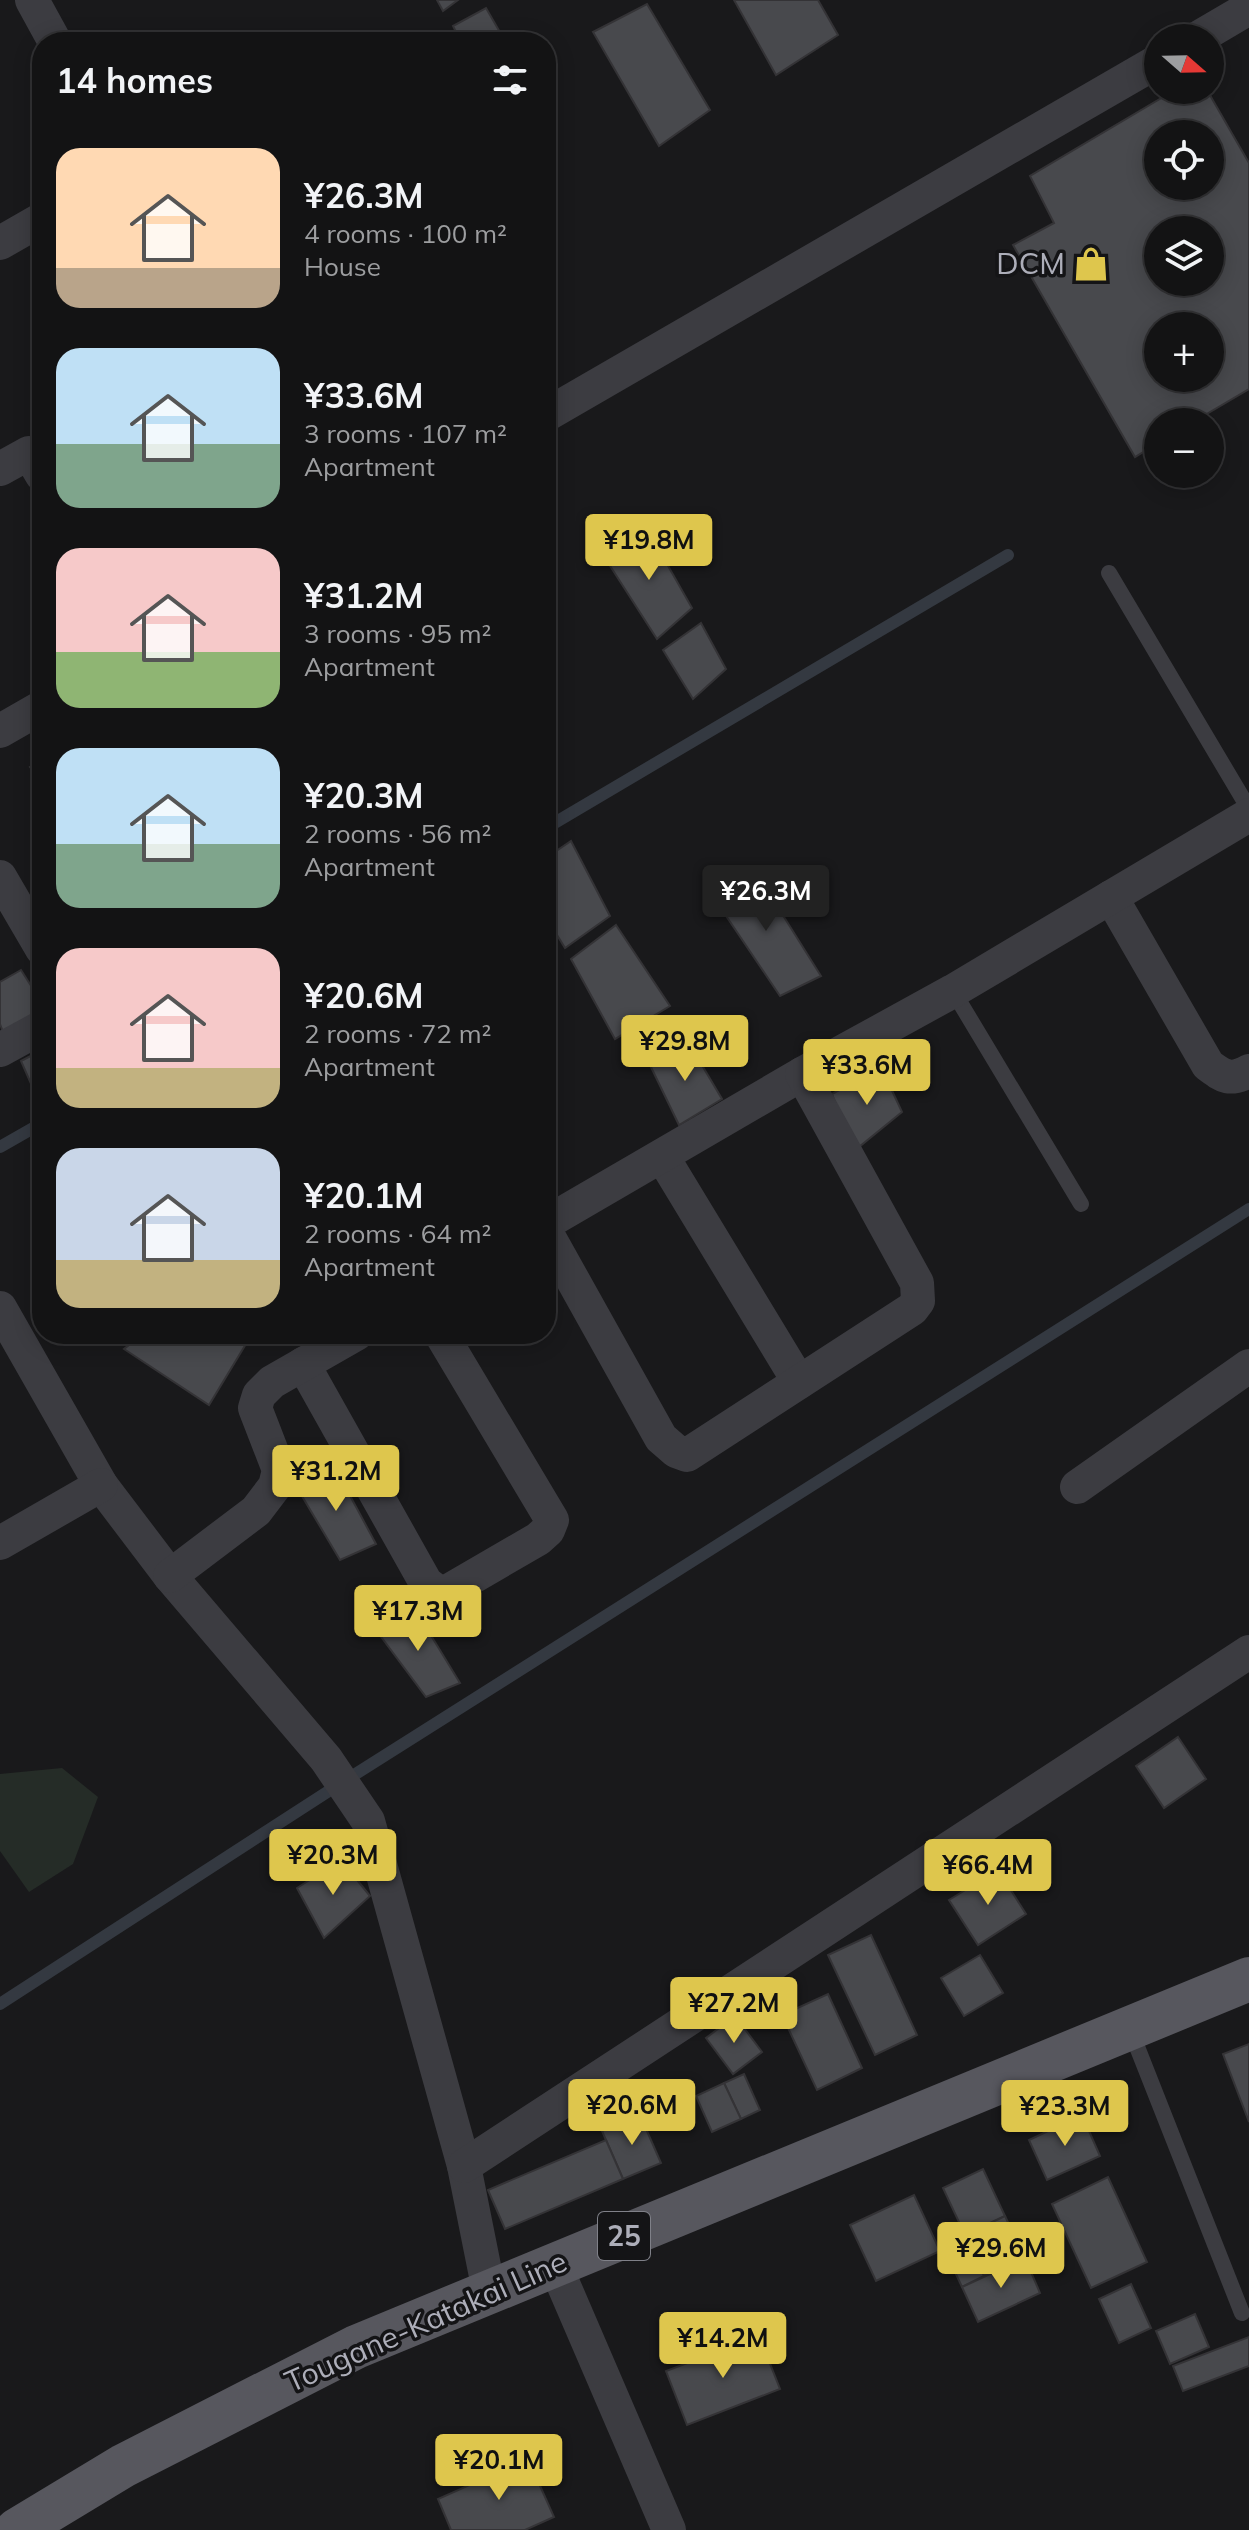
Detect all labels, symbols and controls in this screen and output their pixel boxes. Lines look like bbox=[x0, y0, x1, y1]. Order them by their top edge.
north arrow bbox=[1144, 24, 1224, 104]
map controls bbox=[1144, 24, 1224, 488]
icon: filters bbox=[488, 58, 532, 102]
text: 14 homes bbox=[56, 59, 213, 102]
button: locate bbox=[1144, 120, 1224, 200]
text: ¥26.3M bbox=[304, 174, 424, 217]
icon: home bbox=[120, 180, 216, 276]
button: layers bbox=[1144, 216, 1224, 296]
text: 4 rooms · 100 m² bbox=[304, 217, 507, 250]
place label: DCM bbox=[996, 244, 1065, 282]
shop icon: DCM bbox=[1072, 245, 1110, 283]
text: House bbox=[304, 250, 381, 283]
button: + bbox=[1144, 312, 1224, 392]
text: ¥33.6M bbox=[304, 374, 424, 417]
icon: home bbox=[120, 380, 216, 476]
button: − bbox=[1144, 408, 1224, 488]
text: 3 rooms · 107 m² bbox=[304, 417, 507, 450]
text: Apartment bbox=[304, 450, 435, 483]
pin: ¥19.8M bbox=[584, 514, 714, 582]
text: ¥19.8M bbox=[603, 523, 695, 556]
text: ¥31.2M bbox=[304, 574, 424, 617]
icon: home bbox=[120, 580, 216, 676]
text: 3 rooms · 95 m² bbox=[304, 617, 491, 650]
text: Apartment bbox=[304, 650, 435, 683]
text: ¥20.3M bbox=[304, 774, 424, 817]
icon: home bbox=[120, 780, 216, 876]
text: 2 rooms · 56 m² bbox=[304, 817, 491, 850]
text: Apartment bbox=[304, 850, 435, 883]
pin: ¥26.3M bbox=[701, 865, 831, 933]
text: ¥26.3M bbox=[720, 874, 812, 907]
text: ¥20.6M bbox=[304, 974, 424, 1017]
icon: home bbox=[120, 980, 216, 1076]
pin: ¥29.8M bbox=[620, 1015, 750, 1083]
text: 2 rooms · 72 m² bbox=[304, 1017, 491, 1050]
text: ¥29.8M bbox=[639, 1024, 731, 1057]
pin: ¥33.6M bbox=[802, 1039, 932, 1107]
text: ¥33.6M bbox=[821, 1048, 913, 1081]
text: Apartment bbox=[304, 1050, 435, 1083]
text: ¥20.1M bbox=[304, 1174, 424, 1217]
icon: home bbox=[120, 1180, 216, 1276]
text: 2 rooms · 64 m² bbox=[304, 1217, 491, 1250]
text: Apartment bbox=[304, 1250, 435, 1283]
pin: ¥31.2M bbox=[271, 1445, 401, 1513]
text: ¥31.2M bbox=[290, 1454, 382, 1487]
pin: ¥17.3M bbox=[353, 1585, 483, 1653]
text: ¥17.3M bbox=[372, 1594, 464, 1627]
pin: ¥20.3M bbox=[268, 1829, 398, 1897]
text: ¥20.3M bbox=[287, 1838, 379, 1871]
pin: ¥66.4M bbox=[923, 1839, 1053, 1907]
text: ¥66.4M bbox=[942, 1848, 1034, 1881]
pin: ¥27.2M bbox=[669, 1977, 799, 2045]
text: ¥27.2M bbox=[688, 1986, 780, 2019]
pin: ¥20.6M bbox=[567, 2079, 697, 2147]
pin: ¥23.3M bbox=[1000, 2080, 1130, 2148]
text: ¥20.6M bbox=[586, 2088, 678, 2121]
text: ¥23.3M bbox=[1019, 2089, 1111, 2122]
road number: 25 bbox=[598, 2212, 650, 2260]
pin: ¥29.6M bbox=[936, 2222, 1066, 2290]
text: ¥29.6M bbox=[955, 2231, 1047, 2264]
street label: Tougane-Katakai Line bbox=[279, 2242, 572, 2400]
pin: ¥14.2M bbox=[658, 2312, 788, 2380]
text: ¥14.2M bbox=[677, 2321, 769, 2354]
pin: ¥20.1M bbox=[434, 2434, 564, 2502]
text: ¥20.1M bbox=[453, 2443, 545, 2476]

